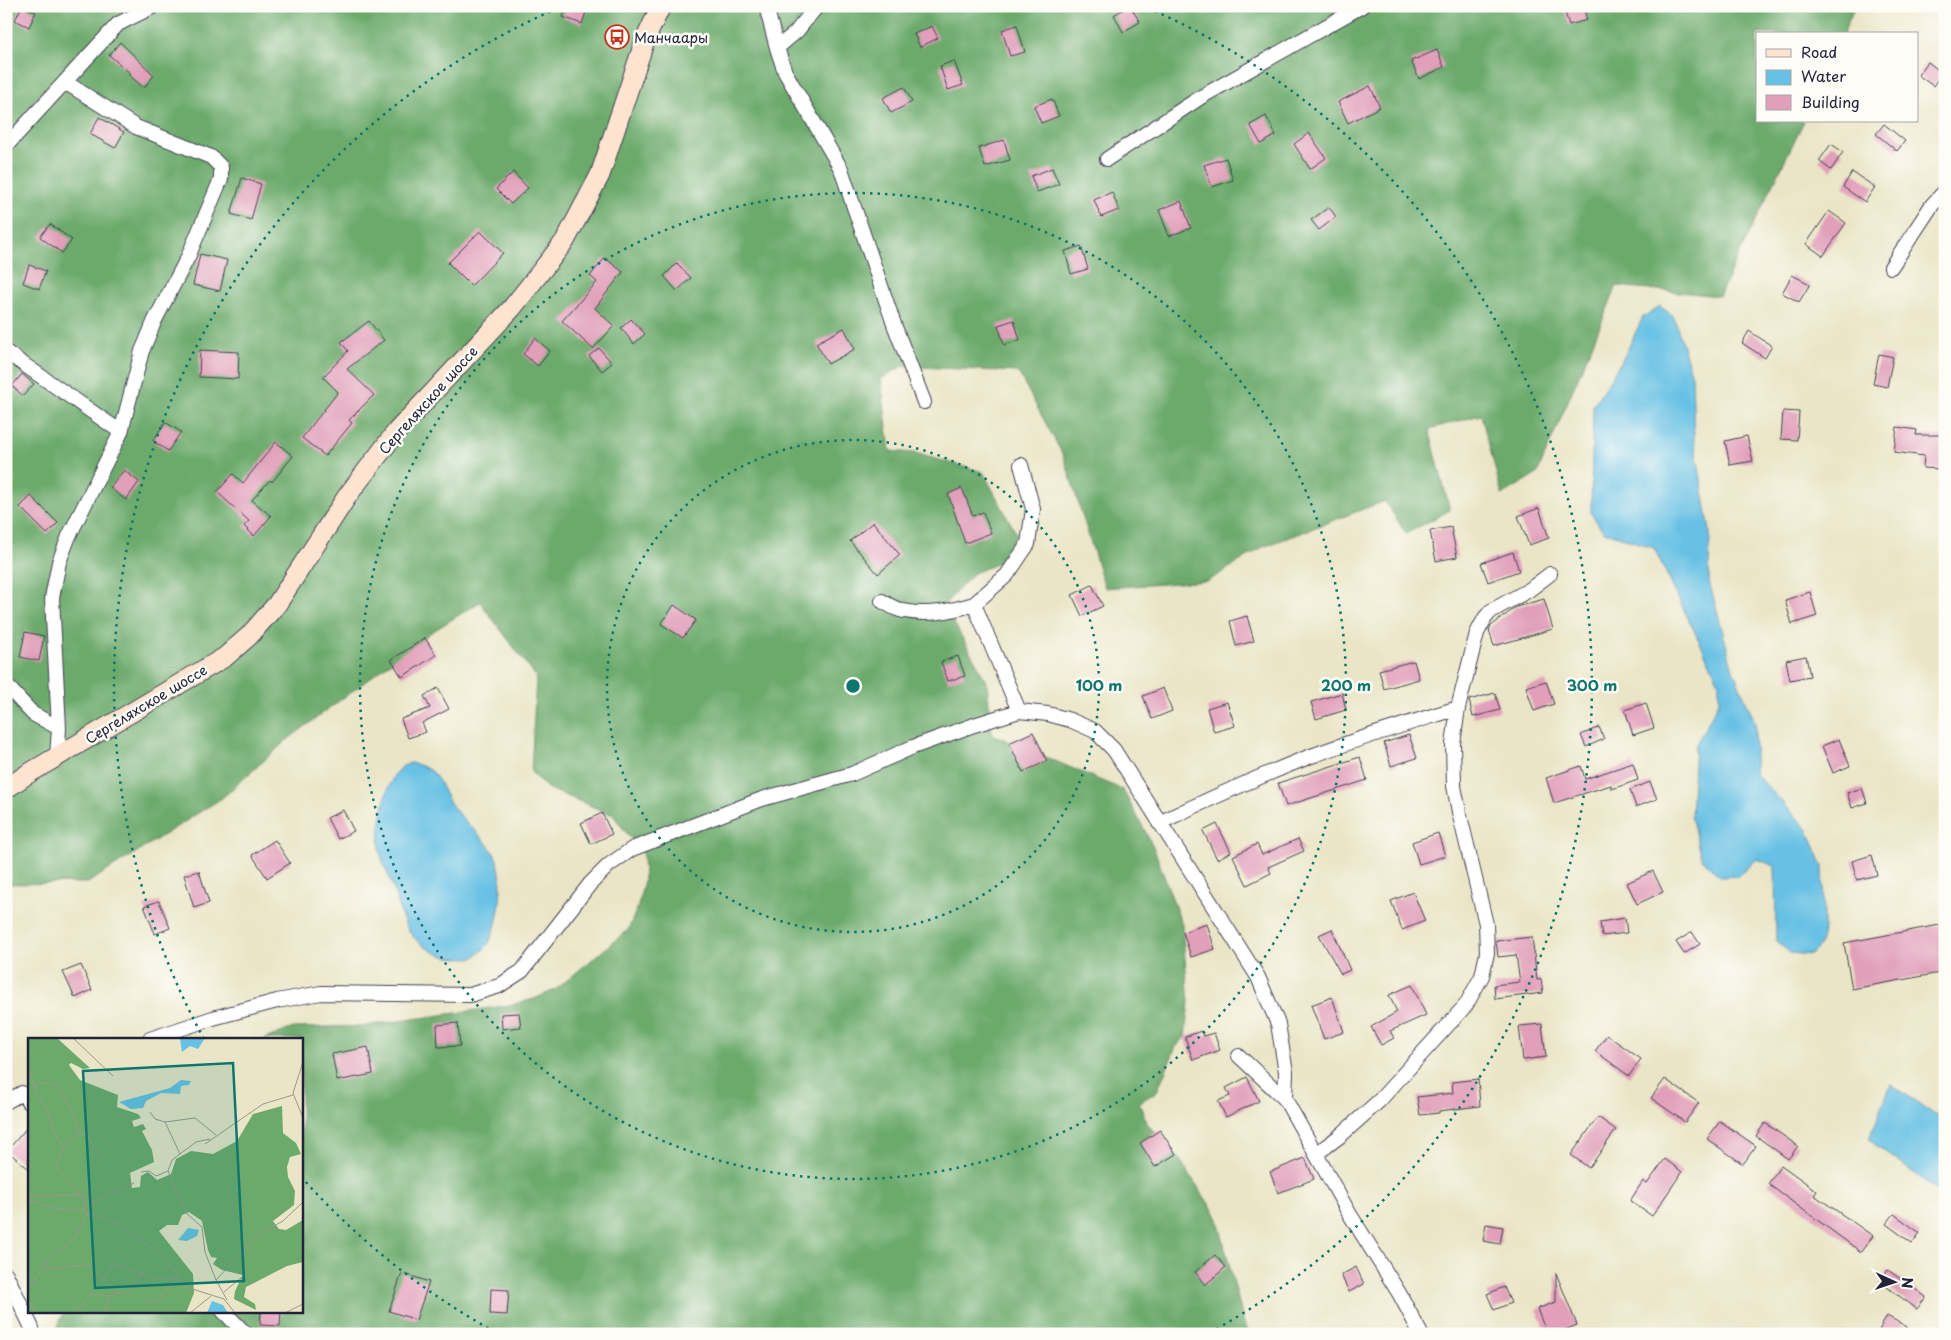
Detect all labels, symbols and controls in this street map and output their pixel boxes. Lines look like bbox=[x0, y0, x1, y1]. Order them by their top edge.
bus stop icon: Манчаары bbox=[604, 24, 630, 50]
place label: Манчаары bbox=[634, 27, 708, 48]
legend bbox=[1756, 32, 1918, 122]
text: Road bbox=[1801, 40, 1837, 63]
text: Water bbox=[1801, 64, 1846, 87]
text: Building bbox=[1801, 90, 1860, 113]
street label: Сергеляхское шоссе bbox=[374, 341, 482, 459]
street label: Сергеляхское шоссе bbox=[81, 659, 211, 749]
text: 100 m bbox=[1076, 673, 1122, 696]
text: 200 m bbox=[1321, 673, 1371, 696]
text: 300 m bbox=[1567, 673, 1617, 696]
centre of rings bbox=[844, 677, 862, 695]
inset map bbox=[28, 1038, 302, 1312]
north arrow bbox=[1868, 1258, 1918, 1308]
text: N bbox=[1897, 1277, 1918, 1289]

